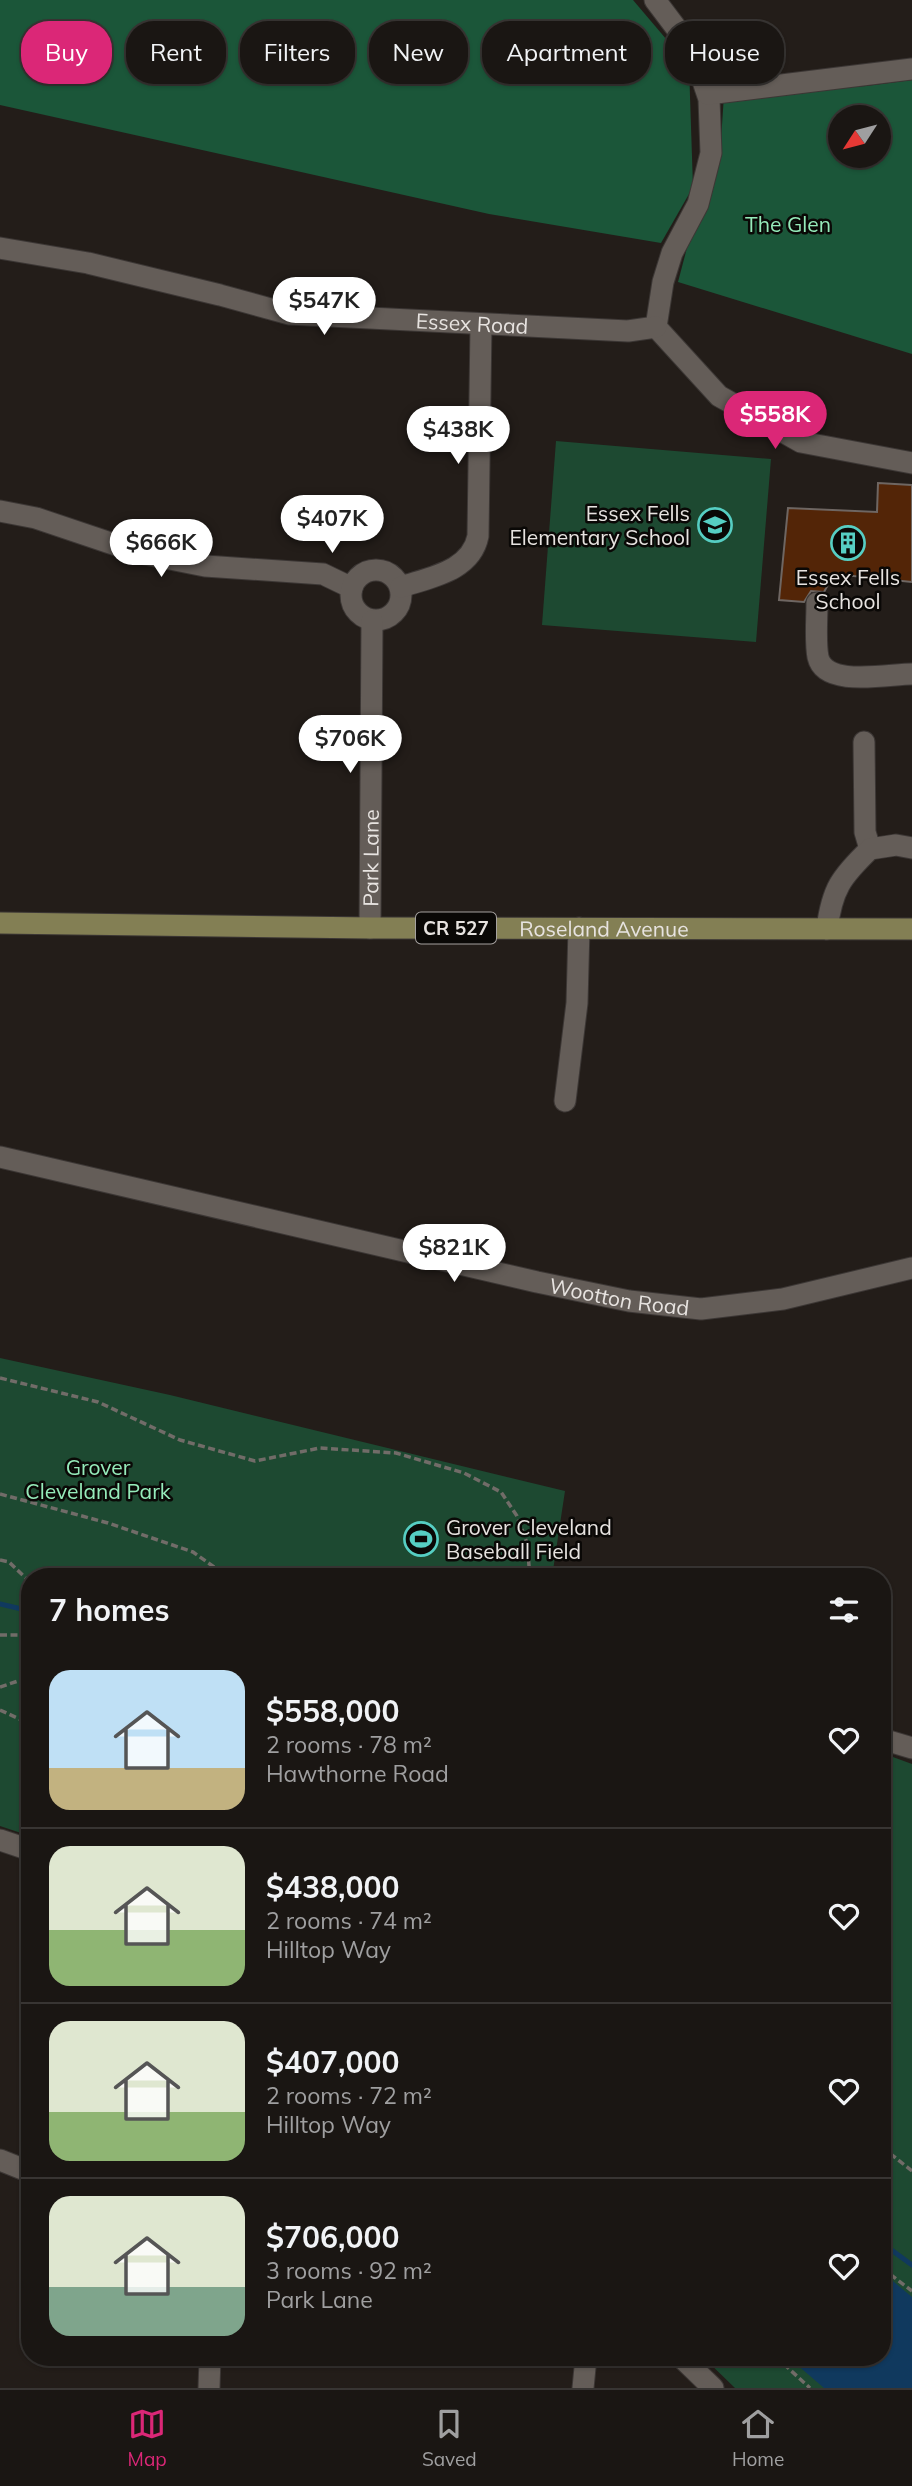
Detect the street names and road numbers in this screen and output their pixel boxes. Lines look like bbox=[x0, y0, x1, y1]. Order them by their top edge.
street label: Essex Road bbox=[415, 307, 529, 339]
street label: Park Lane bbox=[357, 809, 384, 907]
road number: CR 527 bbox=[416, 912, 496, 944]
street label: Roseland Avenue bbox=[519, 915, 689, 942]
street label: Wootton Road bbox=[547, 1272, 691, 1321]

